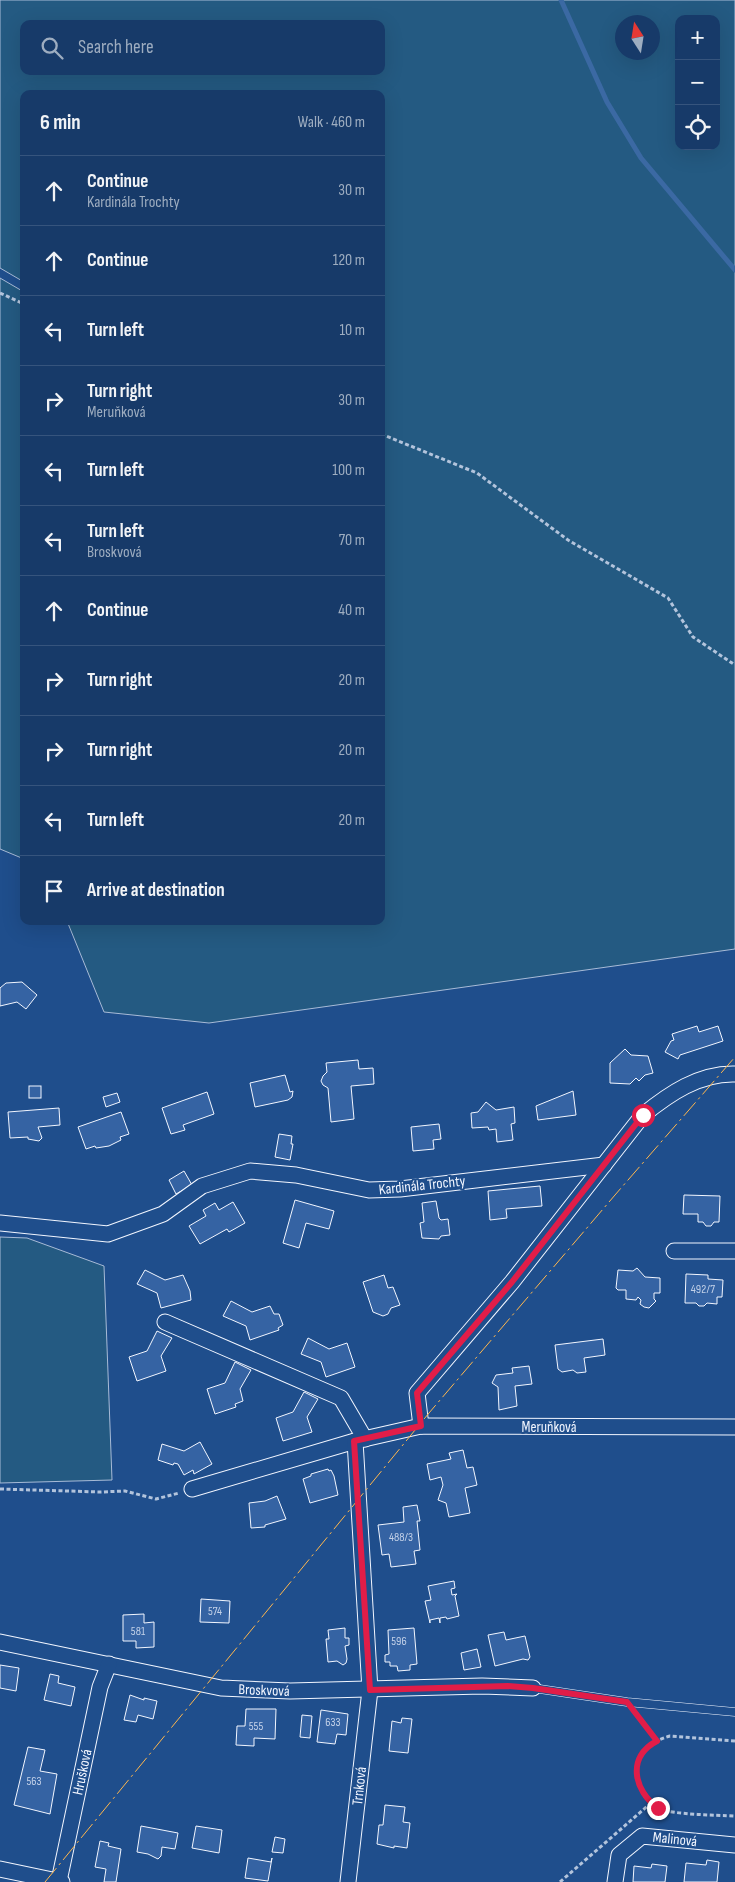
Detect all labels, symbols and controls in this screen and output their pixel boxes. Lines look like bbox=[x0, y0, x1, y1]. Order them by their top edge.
north arrow bbox=[615, 15, 660, 60]
map controls bbox=[675, 15, 720, 150]
button: + bbox=[675, 15, 720, 60]
search box bbox=[20, 20, 385, 75]
icon: search bbox=[38, 34, 66, 62]
text: Search here bbox=[78, 36, 154, 59]
button: − bbox=[675, 60, 720, 105]
button: locate bbox=[675, 105, 720, 150]
text: 6 min bbox=[40, 110, 81, 135]
text: Walk · 460 m bbox=[298, 113, 365, 132]
text: Continue bbox=[87, 170, 148, 193]
icon: ahead bbox=[40, 177, 68, 205]
text: 30 m bbox=[338, 181, 365, 200]
text: Kardinála Trochty bbox=[87, 193, 180, 212]
icon: ahead bbox=[40, 247, 68, 275]
text: Continue bbox=[87, 249, 148, 272]
text: 120 m bbox=[333, 251, 365, 270]
icon: left bbox=[40, 317, 68, 345]
text: Turn left bbox=[87, 319, 144, 342]
text: 10 m bbox=[339, 321, 365, 340]
text: Turn right bbox=[87, 380, 152, 403]
icon: right bbox=[40, 387, 68, 415]
text: 30 m bbox=[338, 391, 365, 410]
text: Meruňková bbox=[87, 403, 146, 422]
icon: left bbox=[40, 457, 68, 485]
text: Turn left bbox=[87, 459, 144, 482]
text: 100 m bbox=[332, 461, 365, 480]
text: Turn left bbox=[87, 520, 144, 543]
icon: left bbox=[40, 527, 68, 555]
text: 70 m bbox=[339, 531, 365, 550]
text: Broskvová bbox=[87, 543, 142, 562]
icon: ahead bbox=[40, 597, 68, 625]
text: Continue bbox=[87, 599, 148, 622]
text: 40 m bbox=[338, 601, 365, 620]
icon: right bbox=[40, 667, 68, 695]
text: Turn right bbox=[87, 669, 152, 692]
text: 20 m bbox=[338, 671, 365, 690]
icon: right bbox=[40, 737, 68, 765]
text: Turn right bbox=[87, 739, 152, 762]
text: 20 m bbox=[338, 741, 365, 760]
icon: left bbox=[40, 807, 68, 835]
text: Turn left bbox=[87, 809, 144, 832]
text: 20 m bbox=[338, 811, 365, 830]
icon: arrive bbox=[40, 877, 68, 905]
text: Arrive at destination bbox=[87, 879, 225, 902]
route start bbox=[632, 1104, 655, 1127]
street label: Kardinála Trochty bbox=[378, 1171, 466, 1199]
house number: 492/7 bbox=[691, 1282, 715, 1297]
street label: Meruňková bbox=[522, 1418, 577, 1437]
house number: 488/3 bbox=[389, 1530, 413, 1545]
house number: 574 bbox=[208, 1604, 222, 1619]
house number: 581 bbox=[131, 1624, 146, 1639]
house number: 596 bbox=[391, 1634, 407, 1649]
street label: Broskvová bbox=[238, 1680, 290, 1701]
house number: 633 bbox=[325, 1715, 341, 1730]
house number: 555 bbox=[249, 1719, 263, 1734]
street label: Hrušková bbox=[68, 1747, 97, 1797]
street label: Trnková bbox=[348, 1766, 371, 1806]
house number: 563 bbox=[26, 1774, 42, 1789]
route end bbox=[647, 1797, 670, 1820]
street label: Malinová bbox=[652, 1828, 698, 1851]

